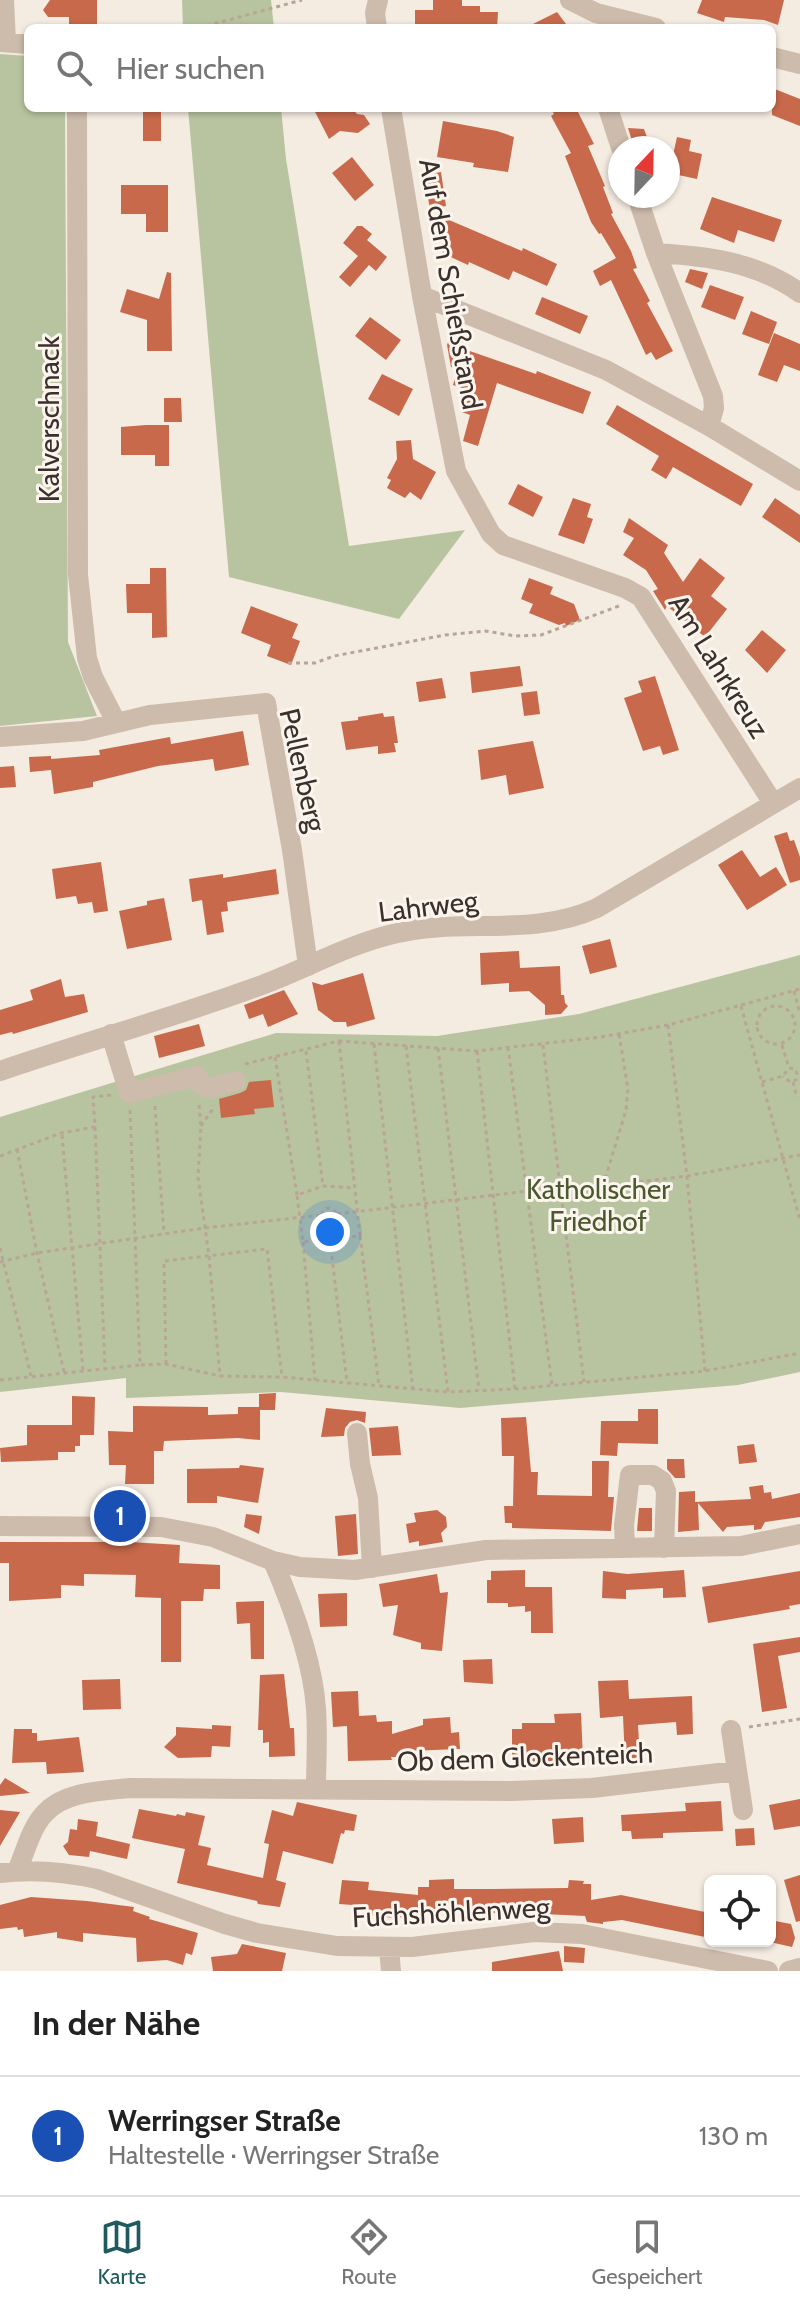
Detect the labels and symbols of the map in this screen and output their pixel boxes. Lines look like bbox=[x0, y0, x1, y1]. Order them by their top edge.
north arrow bbox=[608, 136, 680, 208]
street label: Auf dem Schießstand bbox=[412, 156, 490, 412]
street label: Kalverschnack bbox=[32, 335, 66, 502]
street label: Am Lahrkreuz bbox=[661, 588, 777, 744]
street label: Pellenberg bbox=[272, 705, 334, 836]
street label: Lahrweg bbox=[376, 883, 481, 929]
park label: Katholischer Friedhof bbox=[526, 1172, 670, 1238]
your location bbox=[310, 1212, 350, 1252]
pin: 1 bbox=[94, 1486, 146, 1546]
street label: Ob dem Glockenteich bbox=[396, 1736, 654, 1778]
street label: Fuchshöhlenweg bbox=[351, 1890, 552, 1934]

